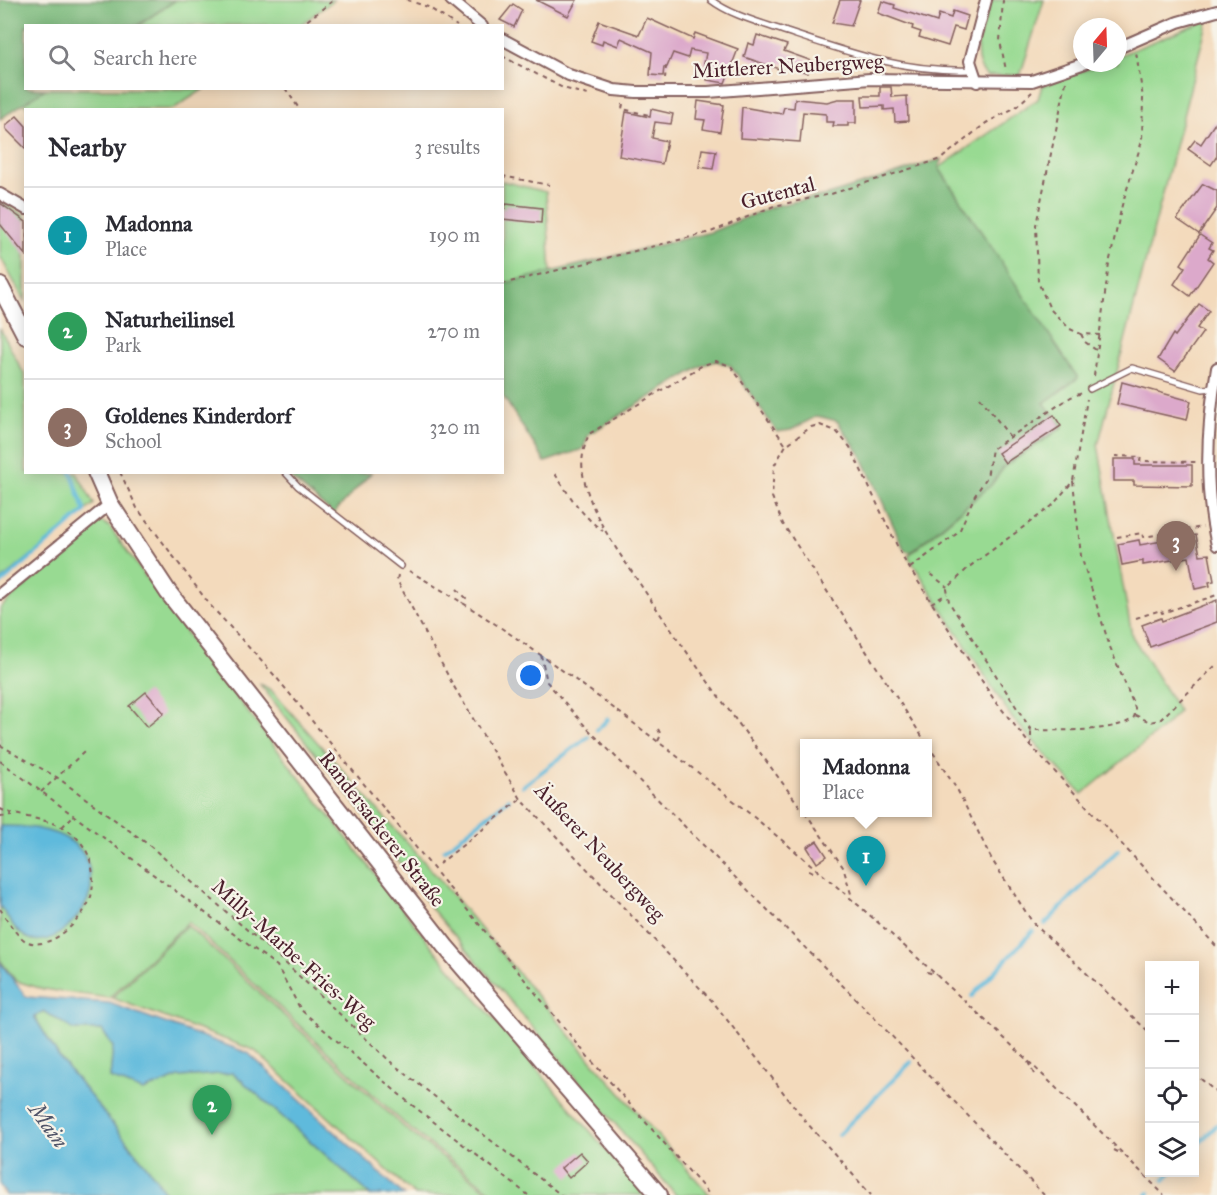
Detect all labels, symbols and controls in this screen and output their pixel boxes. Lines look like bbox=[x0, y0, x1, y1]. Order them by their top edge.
north arrow bbox=[1073, 18, 1127, 72]
search box bbox=[24, 24, 504, 90]
icon: search bbox=[45, 41, 78, 74]
text: Search here bbox=[93, 44, 197, 71]
street label: Mittlerer Neubergweg bbox=[692, 48, 885, 84]
text: Nearby bbox=[48, 131, 126, 163]
text: 3 results bbox=[414, 135, 480, 159]
street label: Gutental bbox=[738, 171, 818, 215]
text: Madonna bbox=[105, 210, 192, 237]
text: 1 bbox=[64, 223, 71, 247]
text: 190 m bbox=[429, 223, 480, 247]
text: Place bbox=[105, 237, 147, 261]
text: Naturheilinsel bbox=[105, 306, 234, 333]
text: 2 bbox=[63, 319, 72, 343]
text: 270 m bbox=[427, 319, 480, 343]
text: Park bbox=[105, 333, 141, 357]
text: Goldenes Kinderdorf bbox=[105, 402, 292, 429]
text: 3 bbox=[64, 415, 72, 439]
text: 320 m bbox=[429, 415, 480, 439]
text: School bbox=[105, 429, 162, 453]
pin: 3 bbox=[1156, 522, 1196, 571]
your location bbox=[516, 661, 545, 690]
popup bbox=[800, 739, 932, 817]
street label: Randersackerer Straße bbox=[313, 746, 451, 912]
text: Madonna bbox=[822, 753, 910, 780]
street label: Äußerer Neubergweg bbox=[528, 777, 671, 927]
text: Place bbox=[822, 780, 864, 804]
pin: 1 bbox=[846, 836, 886, 886]
street label: Milly-Marbe-Fries-Weg bbox=[206, 873, 382, 1035]
map controls bbox=[1145, 961, 1199, 1177]
button: + bbox=[1145, 961, 1199, 1015]
button: − bbox=[1145, 1015, 1199, 1069]
button: locate bbox=[1145, 1069, 1199, 1123]
pin: 2 bbox=[192, 1086, 232, 1135]
water label: Main bbox=[22, 1096, 74, 1154]
button: layers bbox=[1145, 1123, 1199, 1177]

